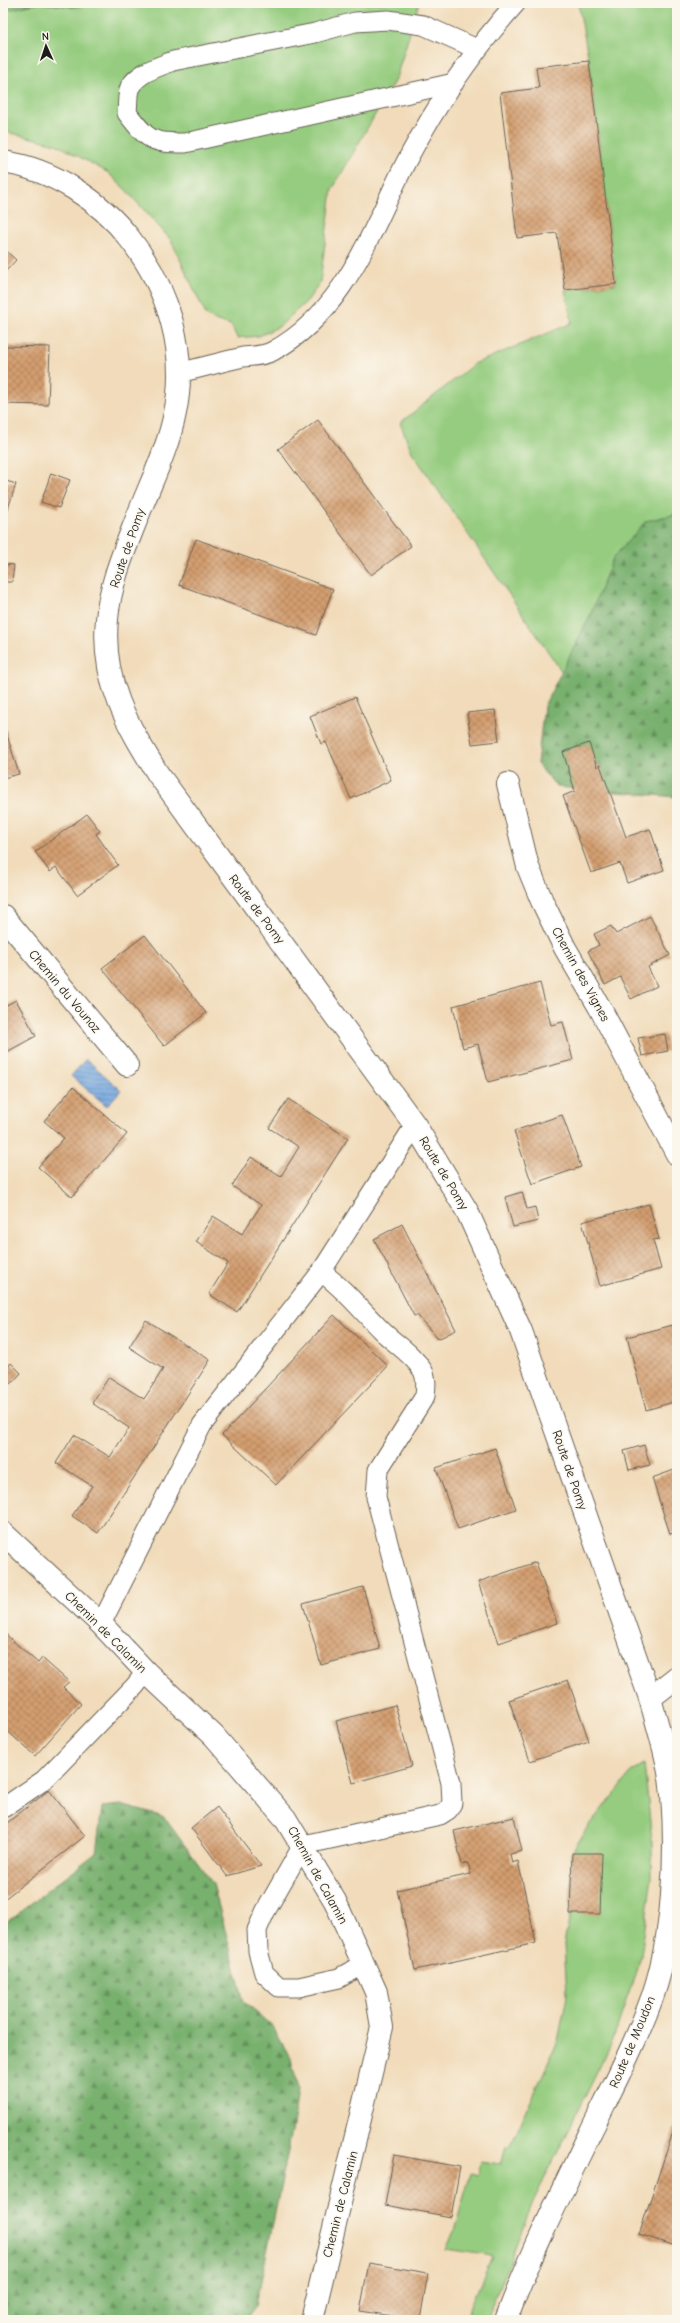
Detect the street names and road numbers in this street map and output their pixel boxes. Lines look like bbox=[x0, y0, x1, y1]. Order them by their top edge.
street label: Route de Pomy bbox=[106, 506, 148, 590]
street label: Route de Pomy bbox=[226, 871, 288, 947]
street label: Chemin des Vignes bbox=[549, 924, 613, 1024]
street label: Chemin du Vounoz bbox=[26, 946, 104, 1036]
street label: Route de Pomy bbox=[416, 1133, 472, 1213]
street label: Route de Pomy bbox=[549, 1428, 591, 1512]
street label: Chemin de Calamin bbox=[62, 1588, 150, 1676]
street label: Chemin de Calamin bbox=[285, 1823, 351, 1927]
street label: Route de Moudon bbox=[606, 1994, 658, 2090]
street label: Chemin de Calamin bbox=[319, 2149, 361, 2259]

